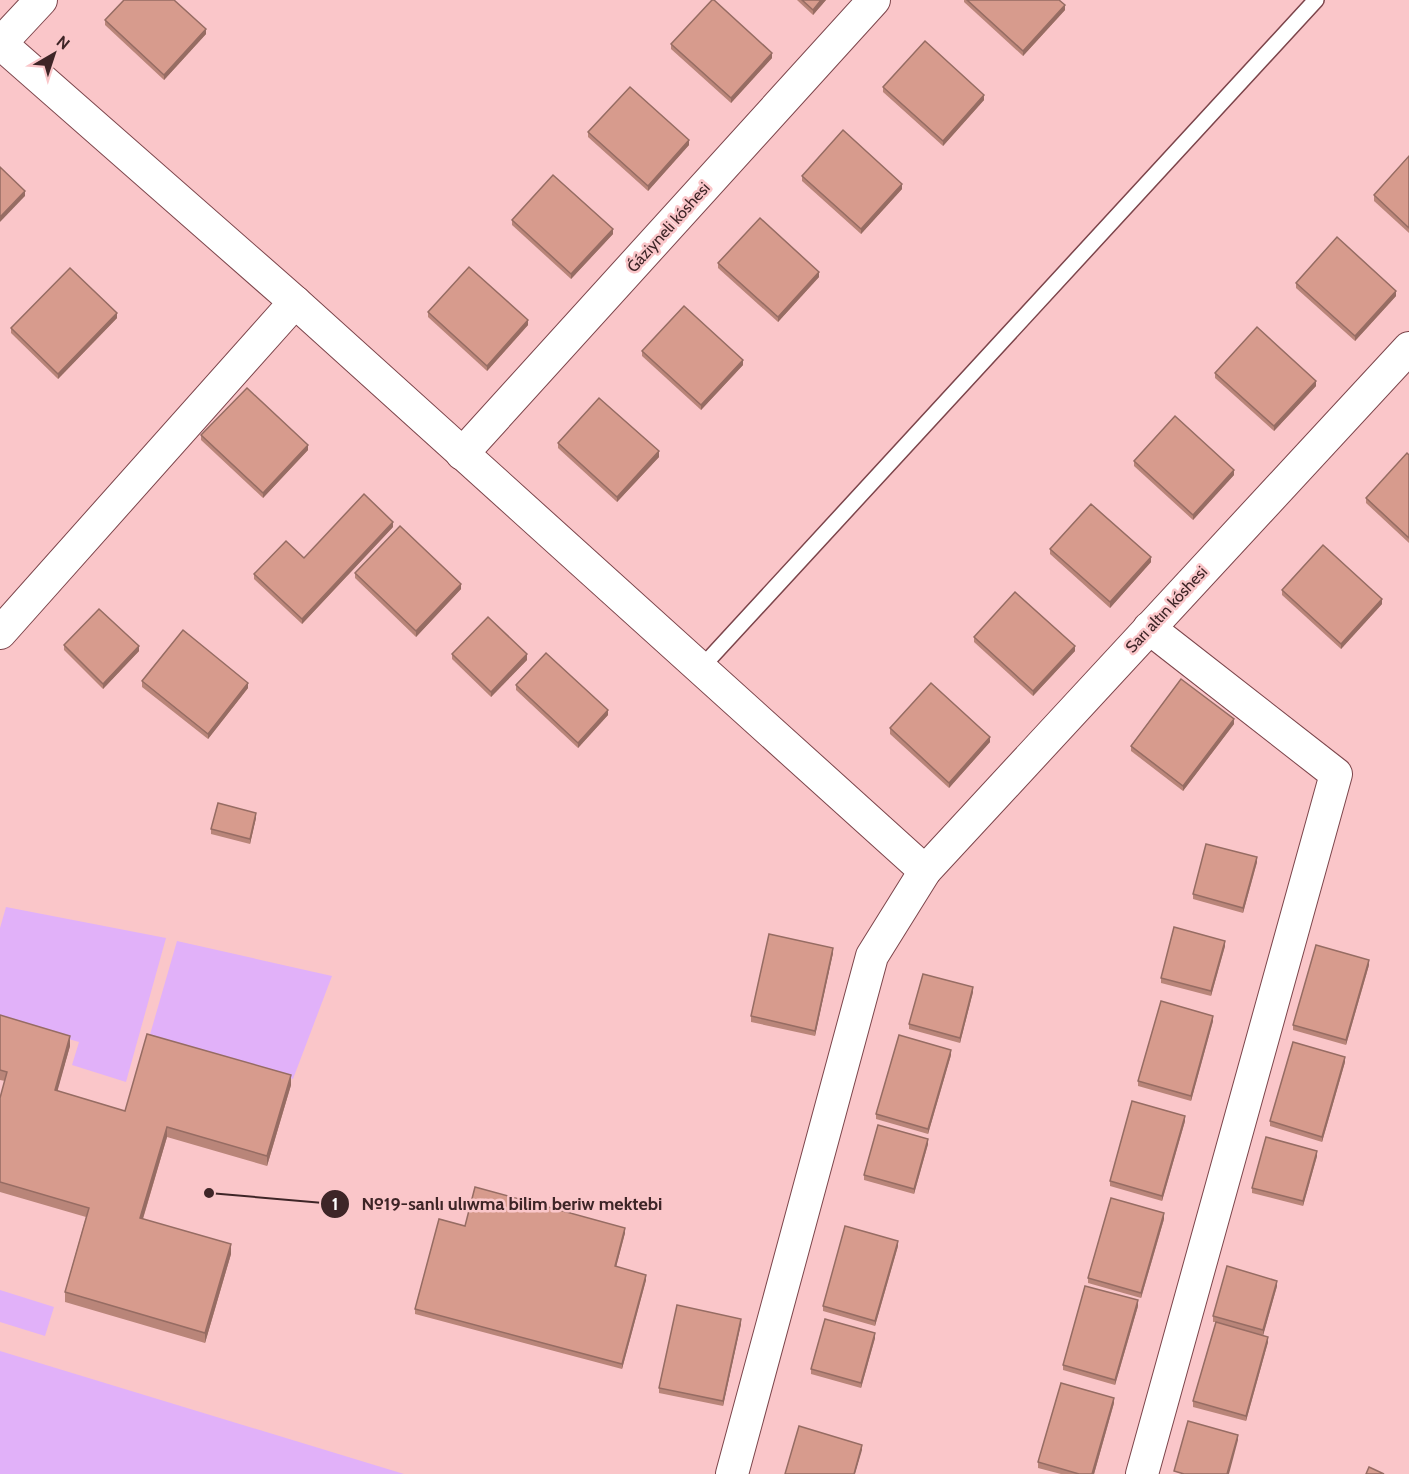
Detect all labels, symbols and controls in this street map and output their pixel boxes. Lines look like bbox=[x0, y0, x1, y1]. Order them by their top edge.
north arrow bbox=[24, 24, 84, 84]
text: N bbox=[53, 32, 73, 54]
street label: Ǵáziyneli kóshesi bbox=[623, 178, 714, 276]
street label: Sarı altın kóshesi bbox=[1122, 562, 1211, 656]
callout: №19-sanlı ulıwma bilim beriw mektebi bbox=[320, 1186, 675, 1222]
text: 1 bbox=[332, 1193, 338, 1215]
text: №19-sanlı ulıwma bilim beriw mektebi bbox=[362, 1193, 662, 1215]

